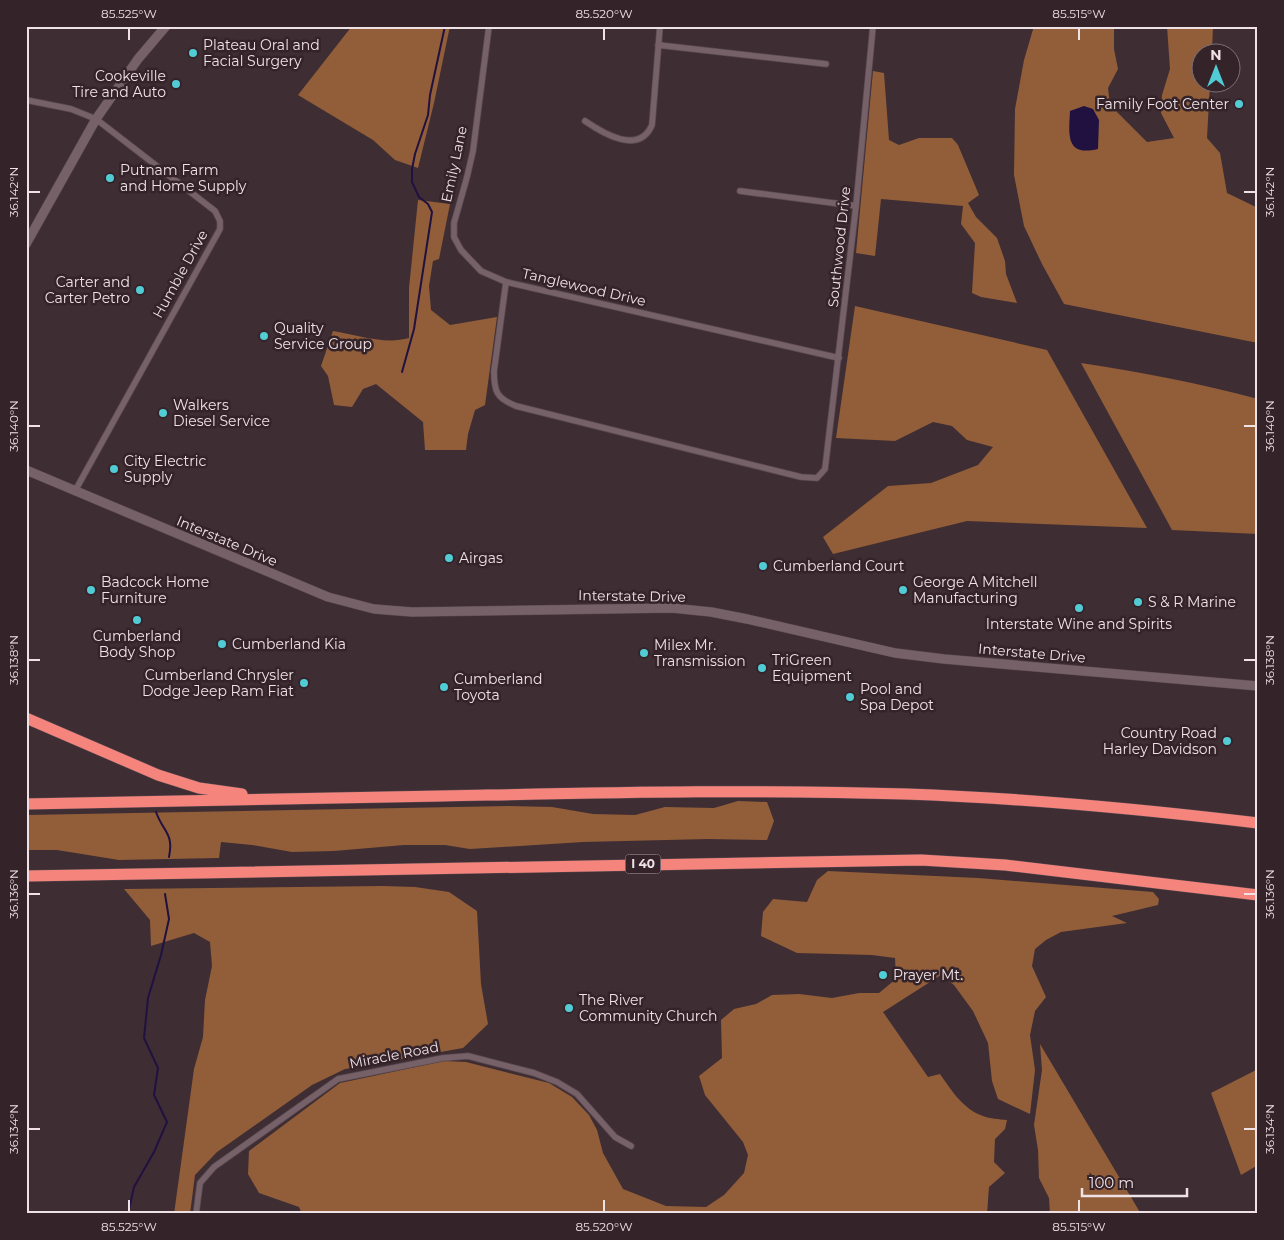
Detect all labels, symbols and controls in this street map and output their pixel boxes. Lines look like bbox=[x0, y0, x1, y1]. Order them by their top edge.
text: 85.525°W bbox=[101, 6, 157, 21]
text: 85.520°W bbox=[575, 6, 633, 21]
text: 85.515°W bbox=[1052, 6, 1106, 21]
place label: Plateau Oral and Facial Surgery bbox=[203, 36, 320, 70]
north arrow bbox=[1192, 42, 1242, 92]
text: N bbox=[1210, 46, 1222, 64]
marker: Plateau Oral and Facial Surgery bbox=[187, 47, 199, 59]
place label: Cookeville Tire and Auto bbox=[72, 67, 166, 101]
marker: Cookeville Tire and Auto bbox=[170, 78, 182, 90]
place label: Family Foot Center bbox=[1096, 95, 1229, 113]
marker: Family Foot Center bbox=[1233, 98, 1245, 110]
street label: Emily Lane bbox=[437, 124, 471, 204]
place label: Putnam Farm and Home Supply bbox=[120, 161, 247, 195]
text: 36.142°N bbox=[6, 167, 21, 217]
text: 36.142°N bbox=[1262, 167, 1277, 217]
marker: Putnam Farm and Home Supply bbox=[104, 172, 116, 184]
street label: Southwood Drive bbox=[824, 186, 854, 308]
street label: Humble Drive bbox=[148, 227, 212, 321]
street label: Tanglewood Drive bbox=[520, 264, 648, 310]
place label: Carter and Carter Petro bbox=[45, 273, 130, 307]
marker: Carter and Carter Petro bbox=[134, 284, 146, 296]
place label: Quality Service Group bbox=[274, 319, 372, 353]
marker: Quality Service Group bbox=[258, 330, 270, 342]
place label: Walkers Diesel Service bbox=[173, 396, 270, 430]
text: 36.140°N bbox=[6, 400, 21, 452]
text: 36.140°N bbox=[1262, 400, 1277, 452]
marker: Walkers Diesel Service bbox=[157, 407, 169, 419]
place label: City Electric Supply bbox=[124, 452, 207, 486]
marker: City Electric Supply bbox=[108, 463, 120, 475]
street label: Interstate Drive bbox=[174, 512, 280, 570]
place label: Airgas bbox=[459, 549, 503, 567]
marker: Airgas bbox=[443, 552, 455, 564]
place label: Cumberland Court bbox=[773, 557, 905, 575]
marker: Cumberland Court bbox=[757, 560, 769, 572]
place label: Badcock Home Furniture bbox=[101, 573, 209, 607]
place label: George A Mitchell Manufacturing bbox=[913, 573, 1038, 607]
marker: Badcock Home Furniture bbox=[85, 584, 97, 596]
marker: George A Mitchell Manufacturing bbox=[897, 584, 909, 596]
street label: Interstate Drive bbox=[578, 586, 686, 606]
place label: S & R Marine bbox=[1148, 593, 1236, 611]
marker: S & R Marine bbox=[1132, 596, 1144, 608]
marker: Interstate Wine and Spirits bbox=[1073, 602, 1085, 614]
marker: Cumberland Body Shop bbox=[131, 614, 143, 626]
place label: Interstate Wine and Spirits bbox=[986, 615, 1172, 633]
place label: Cumberland Body Shop bbox=[93, 627, 181, 661]
text: 36.138°N bbox=[6, 635, 21, 685]
place label: Cumberland Kia bbox=[232, 635, 346, 653]
text: 36.138°N bbox=[1262, 635, 1277, 685]
place label: Milex Mr. Transmission bbox=[654, 636, 746, 670]
marker: Cumberland Kia bbox=[216, 638, 228, 650]
street label: Interstate Drive bbox=[977, 639, 1087, 667]
marker: Milex Mr. Transmission bbox=[638, 647, 650, 659]
place label: TriGreen Equipment bbox=[772, 651, 852, 685]
marker: TriGreen Equipment bbox=[756, 662, 768, 674]
place label: Cumberland Chrysler Dodge Jeep Ram Fiat bbox=[142, 666, 294, 700]
place label: Cumberland Toyota bbox=[454, 670, 542, 704]
marker: Cumberland Chrysler Dodge Jeep Ram Fiat bbox=[298, 677, 310, 689]
place label: Pool and Spa Depot bbox=[860, 680, 934, 714]
marker: Cumberland Toyota bbox=[438, 681, 450, 693]
marker: Pool and Spa Depot bbox=[844, 691, 856, 703]
place label: Country Road Harley Davidson bbox=[1103, 724, 1217, 758]
marker: Country Road Harley Davidson bbox=[1221, 735, 1233, 747]
road number: I 40 bbox=[626, 854, 660, 874]
text: 36.136°N bbox=[6, 869, 21, 919]
text: 36.136°N bbox=[1262, 869, 1277, 919]
place label: Prayer Mt. bbox=[893, 966, 963, 984]
marker: Prayer Mt. bbox=[877, 969, 889, 981]
place label: The River Community Church bbox=[579, 991, 718, 1025]
marker: The River Community Church bbox=[563, 1002, 575, 1014]
street label: Miracle Road bbox=[348, 1038, 440, 1072]
text: 36.134°N bbox=[6, 1104, 21, 1154]
text: 36.134°N bbox=[1262, 1104, 1277, 1154]
scale bar bbox=[1082, 1165, 1186, 1197]
text: 100 m bbox=[1089, 1173, 1134, 1192]
text: 85.525°W bbox=[101, 1219, 157, 1234]
text: 85.520°W bbox=[575, 1219, 633, 1234]
text: 85.515°W bbox=[1052, 1219, 1106, 1234]

